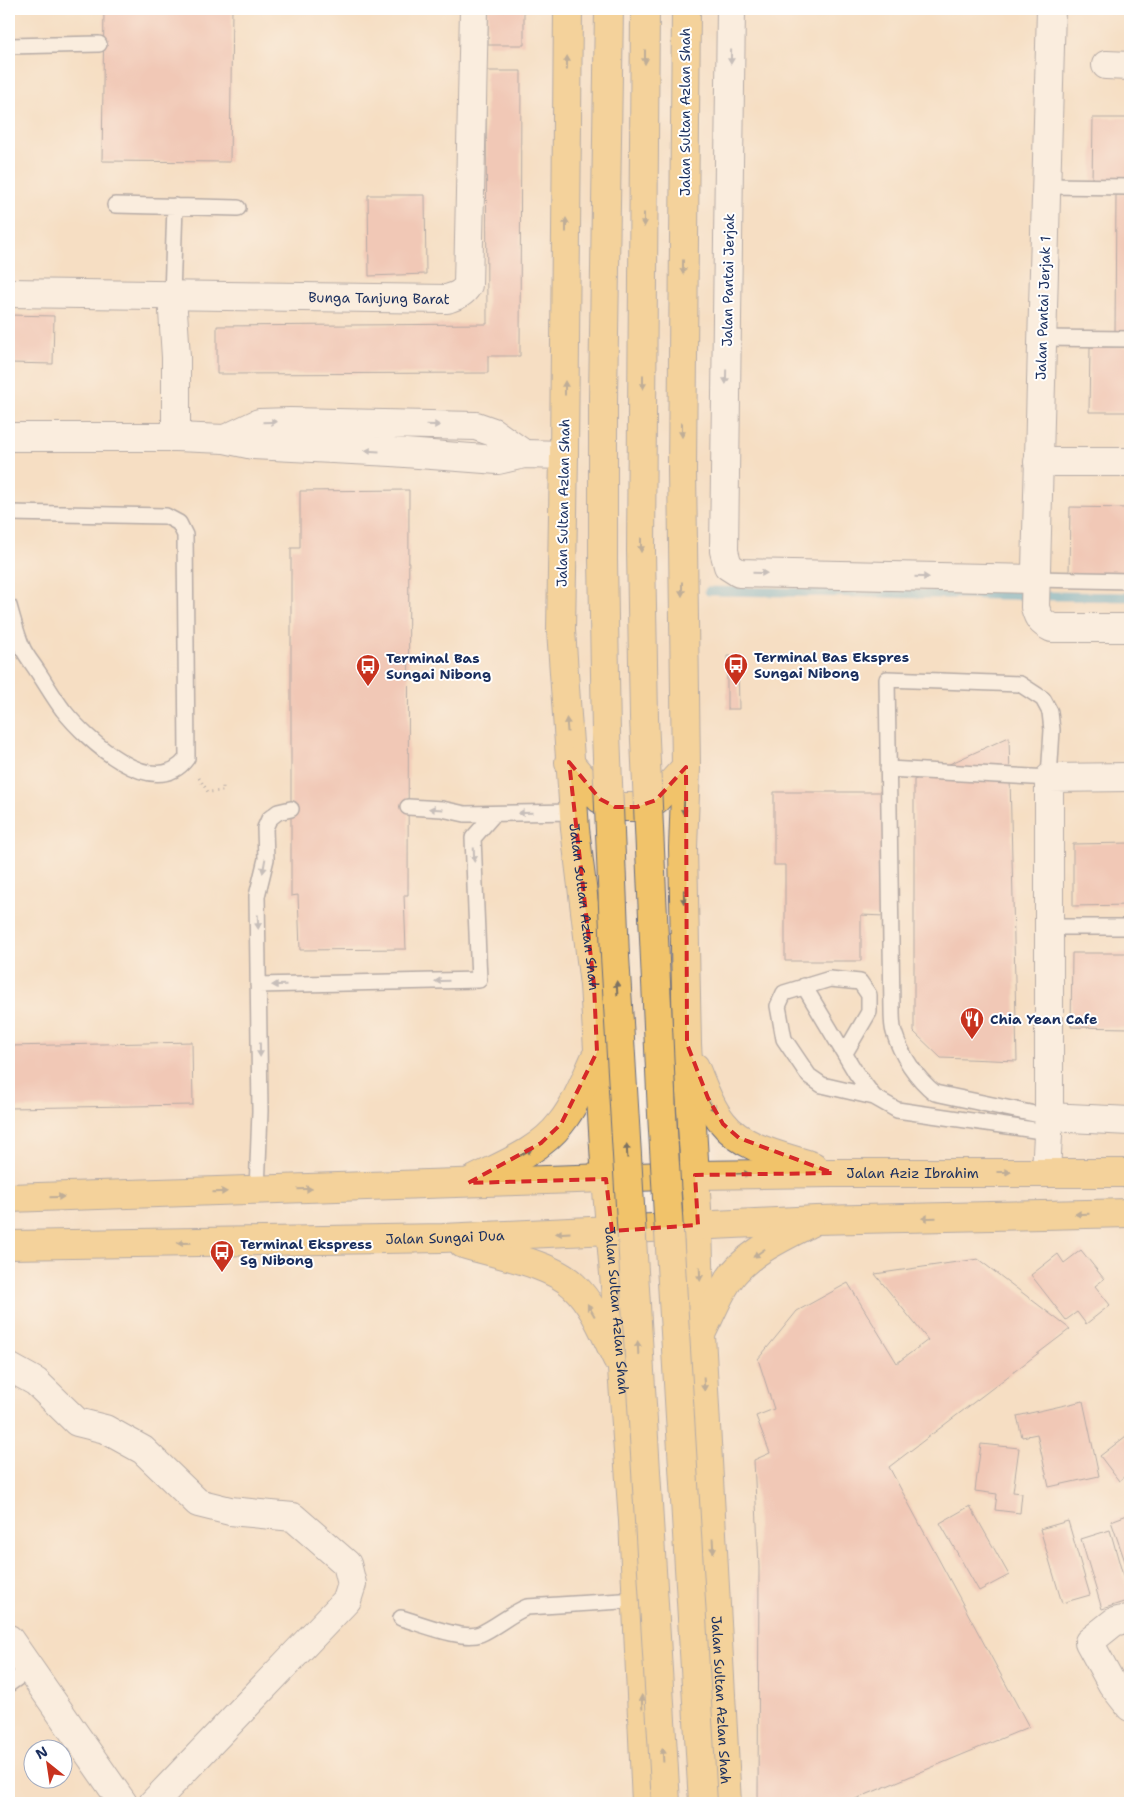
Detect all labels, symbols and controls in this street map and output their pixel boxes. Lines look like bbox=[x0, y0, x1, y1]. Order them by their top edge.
street label: Jalan Sultan Azlan Shah bbox=[676, 28, 694, 196]
one-way arrow bbox=[641, 50, 649, 66]
one-way arrow bbox=[727, 50, 735, 66]
one-way arrow bbox=[563, 54, 571, 70]
one-way arrow bbox=[640, 212, 648, 228]
street label: Jalan Pantai Jerjak bbox=[718, 213, 738, 347]
one-way arrow bbox=[562, 217, 570, 233]
street label: Jalan Pantai Jerjak 1 bbox=[1031, 236, 1055, 380]
one-way arrow bbox=[679, 260, 687, 276]
street label: Bunga Tanjung Barat bbox=[308, 288, 450, 308]
one-way arrow bbox=[722, 370, 730, 386]
one-way arrow bbox=[638, 375, 646, 391]
one-way arrow bbox=[561, 379, 569, 395]
one-way arrow bbox=[263, 418, 279, 426]
street label: Jalan Sultan Azlan Shah bbox=[553, 419, 573, 587]
one-way arrow bbox=[425, 421, 441, 429]
one-way arrow bbox=[678, 422, 686, 438]
one-way arrow bbox=[363, 446, 379, 454]
one-way arrow bbox=[637, 537, 645, 553]
one-way arrow bbox=[752, 569, 768, 577]
one-way arrow bbox=[914, 573, 930, 581]
one-way arrow bbox=[679, 581, 687, 597]
place label: Terminal Bas Ekspres Sungai Nibong bbox=[754, 648, 909, 682]
place label: Terminal Bas Sungai Nibong bbox=[386, 649, 491, 683]
bus stop icon: Terminal Bas Ekspres Sungai Nibong bbox=[723, 652, 749, 686]
bus stop icon: Terminal Bas Sungai Nibong bbox=[355, 653, 381, 687]
one-way arrow bbox=[563, 717, 571, 733]
one-way arrow bbox=[680, 800, 688, 816]
one-way arrow bbox=[428, 804, 444, 812]
one-way arrow bbox=[517, 809, 533, 817]
street label: Jalan Sultan Azlan Shah bbox=[566, 823, 603, 991]
one-way arrow bbox=[470, 847, 478, 863]
one-way arrow bbox=[260, 859, 268, 875]
one-way arrow bbox=[680, 889, 688, 905]
one-way arrow bbox=[254, 914, 262, 930]
one-way arrow bbox=[433, 977, 449, 985]
one-way arrow bbox=[613, 980, 621, 996]
one-way arrow bbox=[271, 981, 287, 989]
restaurant icon: Chia Yean Cafe bbox=[959, 1006, 985, 1040]
place label: Chia Yean Cafe bbox=[990, 1010, 1097, 1028]
one-way arrow bbox=[256, 1042, 264, 1058]
one-way arrow bbox=[708, 1099, 717, 1112]
one-way arrow bbox=[622, 1142, 630, 1158]
one-way arrow bbox=[520, 1148, 533, 1157]
street label: Jalan Aziz Ibrahim bbox=[846, 1164, 979, 1182]
one-way arrow bbox=[997, 1168, 1013, 1176]
one-way arrow bbox=[736, 1170, 752, 1178]
one-way arrow bbox=[298, 1185, 314, 1193]
one-way arrow bbox=[212, 1188, 228, 1196]
one-way arrow bbox=[50, 1192, 66, 1200]
one-way arrow bbox=[1073, 1210, 1089, 1218]
one-way arrow bbox=[921, 1214, 937, 1222]
street label: Jalan Sungai Dua bbox=[385, 1226, 505, 1248]
street label: Jalan Sultan Azlan Shah bbox=[601, 1226, 633, 1395]
one-way arrow bbox=[555, 1229, 571, 1237]
place label: Terminal Ekspress Sg Nibong bbox=[240, 1235, 372, 1269]
one-way arrow bbox=[176, 1239, 192, 1247]
bus stop icon: Terminal Ekspress Sg Nibong bbox=[209, 1239, 235, 1273]
one-way arrow bbox=[752, 1248, 766, 1258]
one-way arrow bbox=[696, 1266, 704, 1282]
one-way arrow bbox=[587, 1304, 596, 1317]
one-way arrow bbox=[634, 1340, 642, 1356]
one-way arrow bbox=[700, 1376, 708, 1392]
one-way arrow bbox=[709, 1538, 717, 1554]
street label: Jalan Sultan Azlan Shah bbox=[708, 1615, 735, 1785]
one-way arrow bbox=[637, 1694, 645, 1710]
north arrow bbox=[22, 1740, 72, 1790]
text: N bbox=[32, 1742, 51, 1763]
one-way arrow bbox=[658, 1746, 666, 1762]

